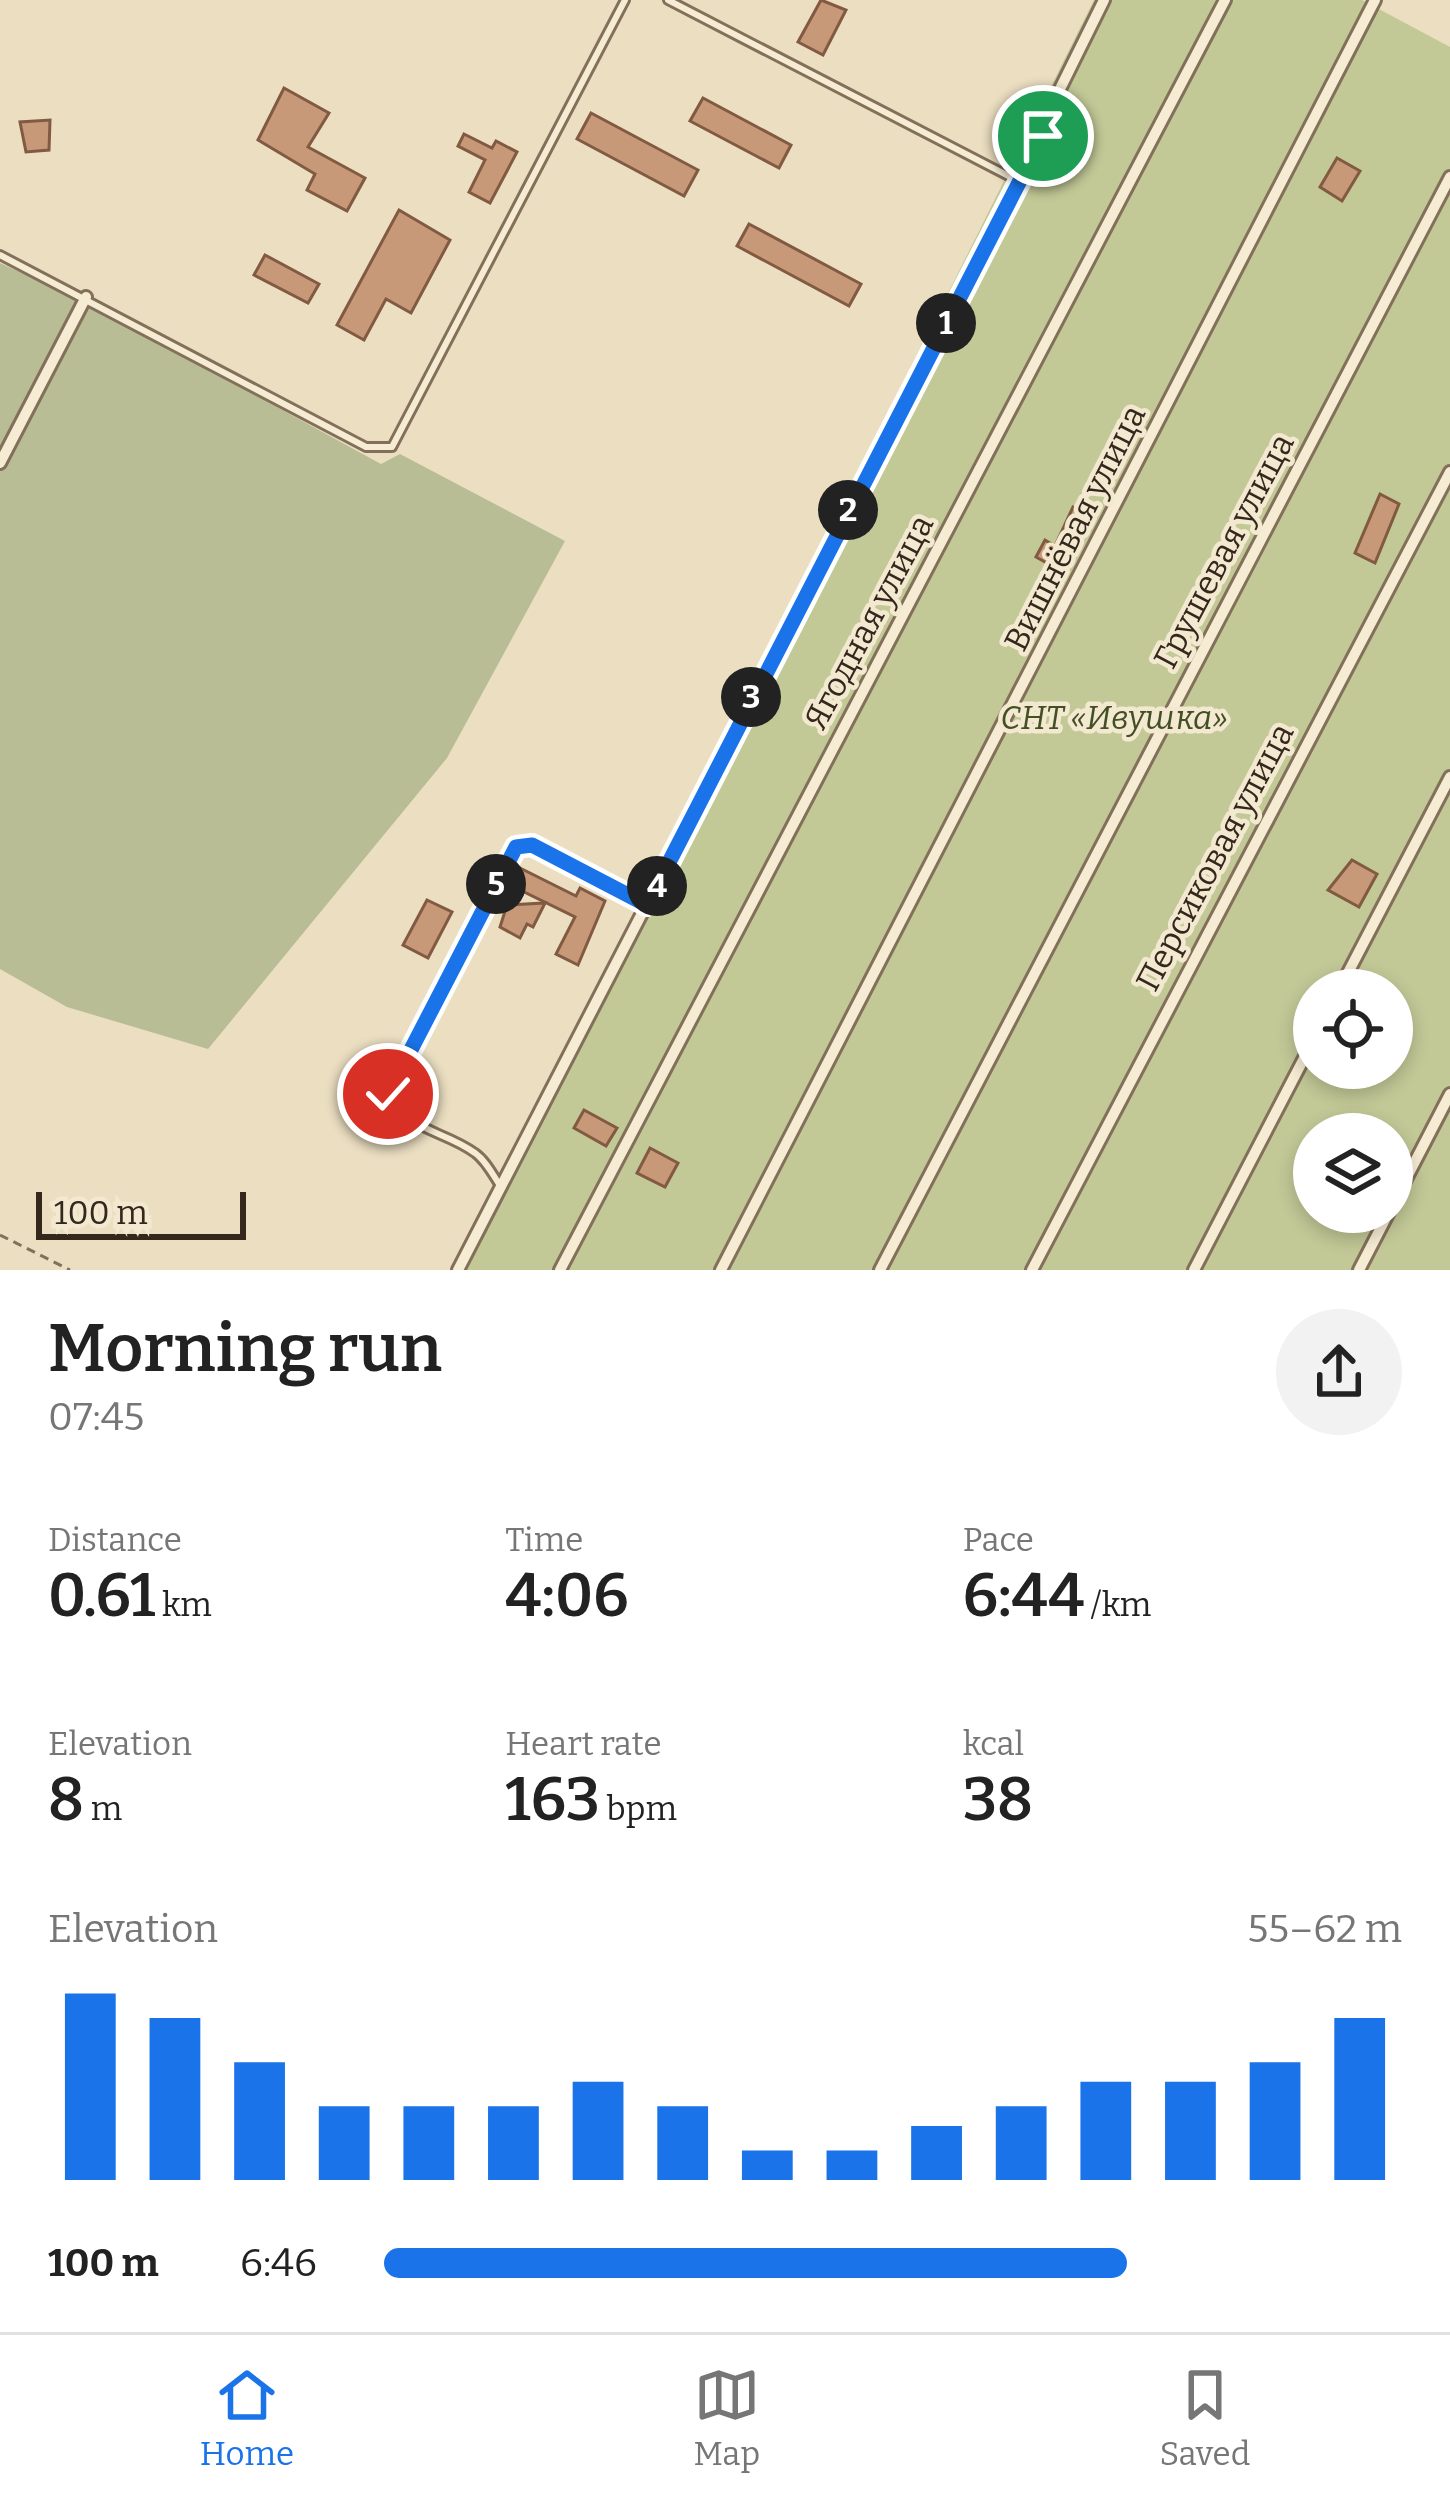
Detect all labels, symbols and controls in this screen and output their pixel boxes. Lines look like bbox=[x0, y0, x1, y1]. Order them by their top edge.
pin bbox=[992, 85, 1094, 187]
icon: arrive bbox=[1010, 103, 1076, 169]
pin: 1 bbox=[916, 293, 976, 353]
text: 1 bbox=[939, 303, 953, 343]
street label: Вишнёвая улица bbox=[996, 398, 1154, 658]
street label: Грушевая улица bbox=[1145, 427, 1303, 675]
pin: 2 bbox=[818, 480, 878, 540]
text: 2 bbox=[839, 490, 857, 530]
street label: Ягодная улица bbox=[796, 508, 942, 736]
pin: 3 bbox=[721, 667, 781, 727]
text: 3 bbox=[741, 677, 761, 717]
park label: СНТ «Ивушка» bbox=[1000, 698, 1228, 738]
street label: Персиковая улица bbox=[1128, 716, 1302, 998]
pin: 5 bbox=[466, 854, 526, 914]
pin: 4 bbox=[627, 856, 687, 916]
text: 5 bbox=[487, 864, 505, 904]
text: 4 bbox=[647, 866, 667, 906]
map controls bbox=[1293, 969, 1413, 1233]
button: locate bbox=[1293, 969, 1413, 1089]
pin bbox=[337, 1043, 439, 1145]
icon: check bbox=[355, 1061, 421, 1127]
button: layers bbox=[1293, 1113, 1413, 1233]
scale bar bbox=[36, 1186, 246, 1239]
text: 100 m bbox=[54, 1193, 148, 1233]
text: Morning run bbox=[48, 1309, 442, 1388]
button: share bbox=[1276, 1309, 1402, 1435]
text: 07:45 bbox=[48, 1394, 144, 1440]
text: Distance bbox=[48, 1520, 182, 1560]
text: Time bbox=[505, 1520, 583, 1560]
text: Pace bbox=[963, 1520, 1034, 1560]
text: 0.61 bbox=[48, 1560, 155, 1632]
text: 4:06 bbox=[505, 1560, 629, 1632]
text: 6:44 bbox=[963, 1560, 1084, 1632]
text: km bbox=[155, 1585, 212, 1625]
text: /km bbox=[1084, 1585, 1151, 1625]
text: Elevation bbox=[48, 1724, 192, 1764]
text: Heart rate bbox=[505, 1724, 661, 1764]
text: kcal bbox=[963, 1724, 1024, 1764]
text: 8 bbox=[48, 1764, 84, 1836]
text: 163 bbox=[505, 1764, 600, 1836]
text: 38 bbox=[963, 1764, 1033, 1836]
text: m bbox=[84, 1789, 122, 1829]
text: bpm bbox=[600, 1789, 677, 1829]
text: Elevation bbox=[48, 1906, 218, 1952]
text: 55–62 m bbox=[1248, 1906, 1402, 1952]
text: 100 m bbox=[48, 2240, 159, 2286]
text: 6:46 bbox=[240, 2240, 317, 2286]
tab: Home bbox=[200, 2362, 294, 2474]
tab: Map bbox=[694, 2362, 760, 2474]
tab: Saved bbox=[1160, 2362, 1250, 2474]

